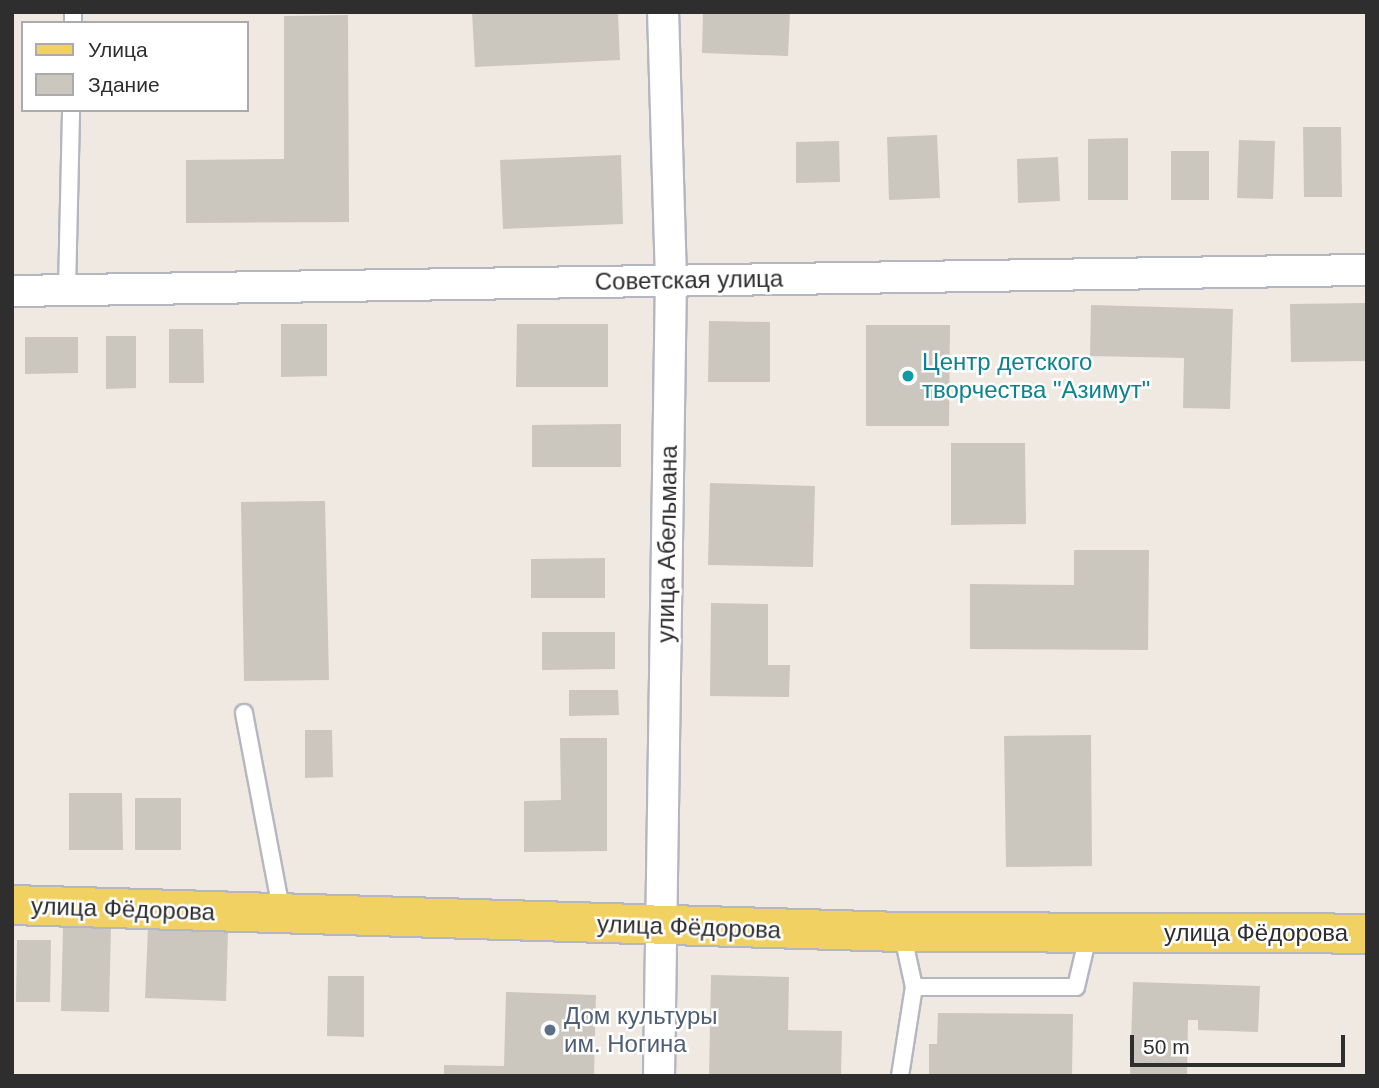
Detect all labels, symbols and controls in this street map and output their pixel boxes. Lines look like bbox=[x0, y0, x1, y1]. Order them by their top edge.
legend bbox=[21, 21, 248, 112]
text: Улица bbox=[88, 38, 148, 61]
text: Здание bbox=[88, 73, 160, 96]
street label: Советская улица bbox=[595, 264, 783, 296]
place label: Центр детского творчества "Азимут" bbox=[922, 348, 1150, 404]
marker: Центр детского творчества "Азимут" bbox=[900, 368, 916, 384]
street label: улица Абельмана bbox=[651, 445, 683, 643]
street label: улица Фёдорова bbox=[30, 891, 216, 927]
street label: улица Фёдорова bbox=[596, 909, 782, 945]
street label: улица Фёдорова bbox=[1164, 919, 1348, 947]
place label: Дом культуры им. Ногина bbox=[564, 1002, 718, 1058]
scale bar bbox=[1134, 1021, 1349, 1066]
marker: Дом культуры им. Ногина bbox=[542, 1022, 558, 1038]
text: 50 m bbox=[1143, 1035, 1190, 1058]

